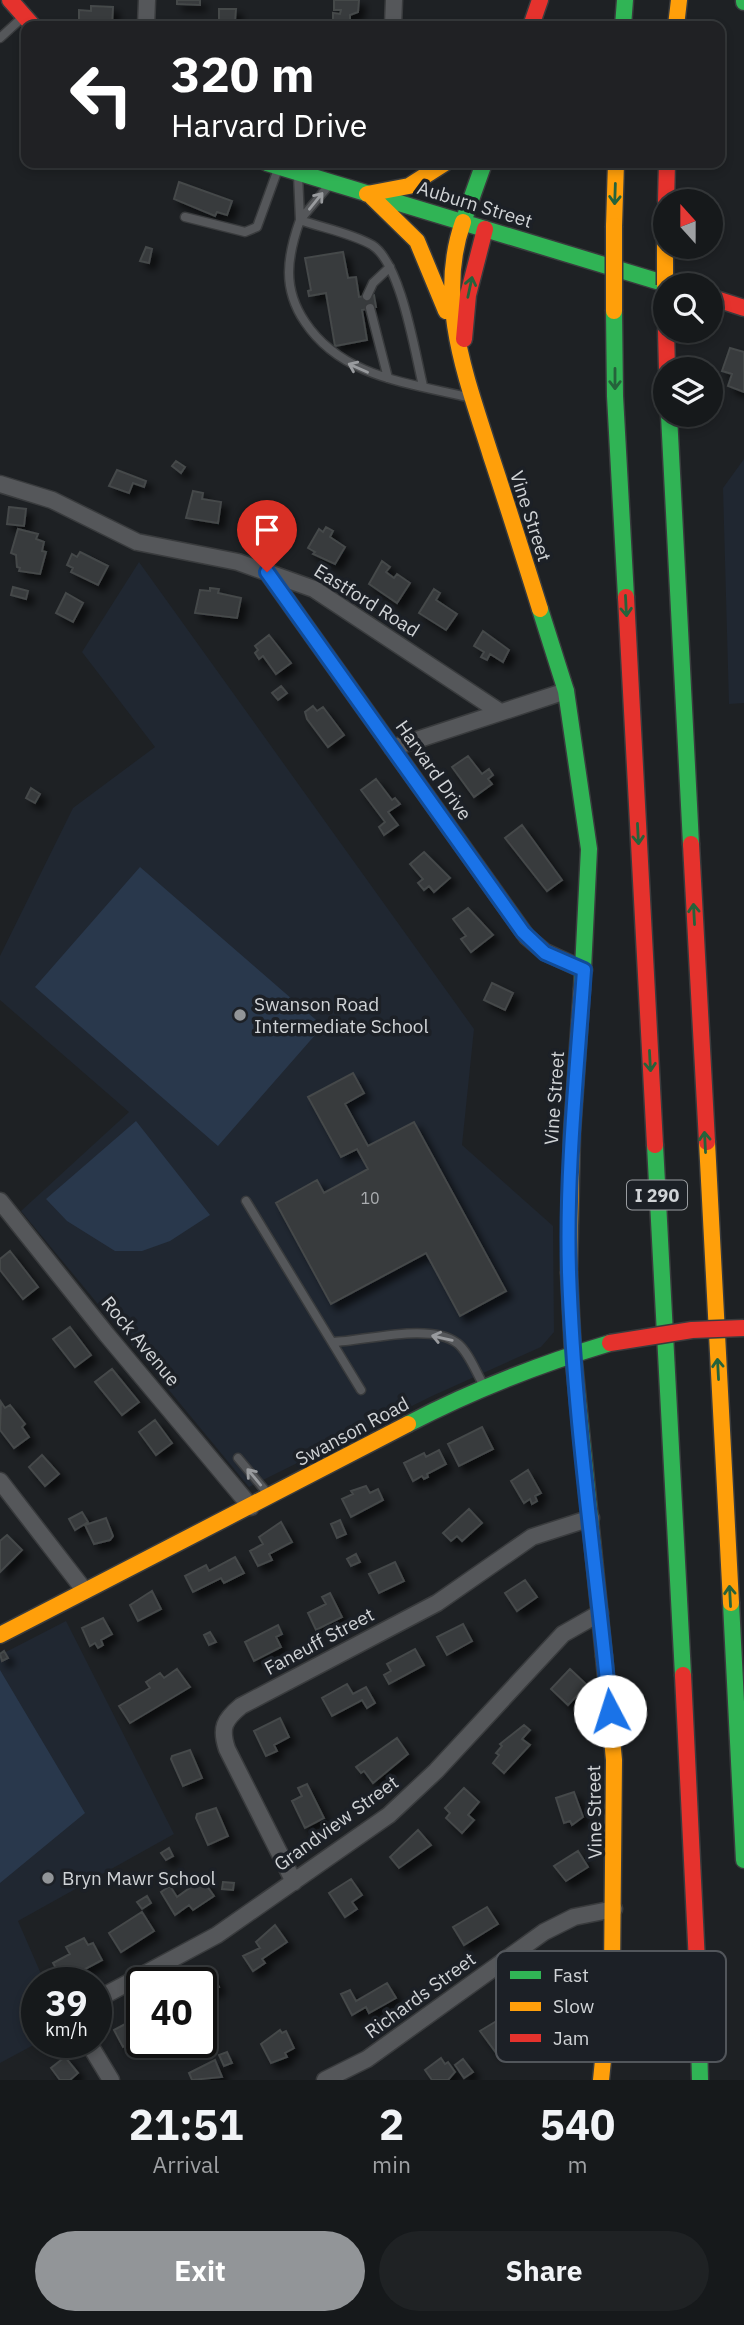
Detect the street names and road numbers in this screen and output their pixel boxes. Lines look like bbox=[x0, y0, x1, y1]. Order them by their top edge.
street label: Auburn Street bbox=[415, 175, 535, 233]
street label: Vine Street bbox=[505, 468, 557, 564]
street label: Eastford Road bbox=[310, 558, 424, 642]
street label: Harvard Drive bbox=[391, 715, 477, 825]
street label: Vine Street bbox=[539, 1050, 569, 1146]
road number: I 290 bbox=[627, 1180, 687, 1210]
street label: Rock Avenue bbox=[96, 1291, 186, 1391]
street label: Swanson Road bbox=[291, 1391, 413, 1471]
street label: Faneuff Street bbox=[260, 1602, 378, 1680]
street label: Vine Street bbox=[581, 1765, 607, 1859]
street label: Grandview Street bbox=[269, 1770, 403, 1876]
street label: Richards Street bbox=[360, 1947, 480, 2043]

